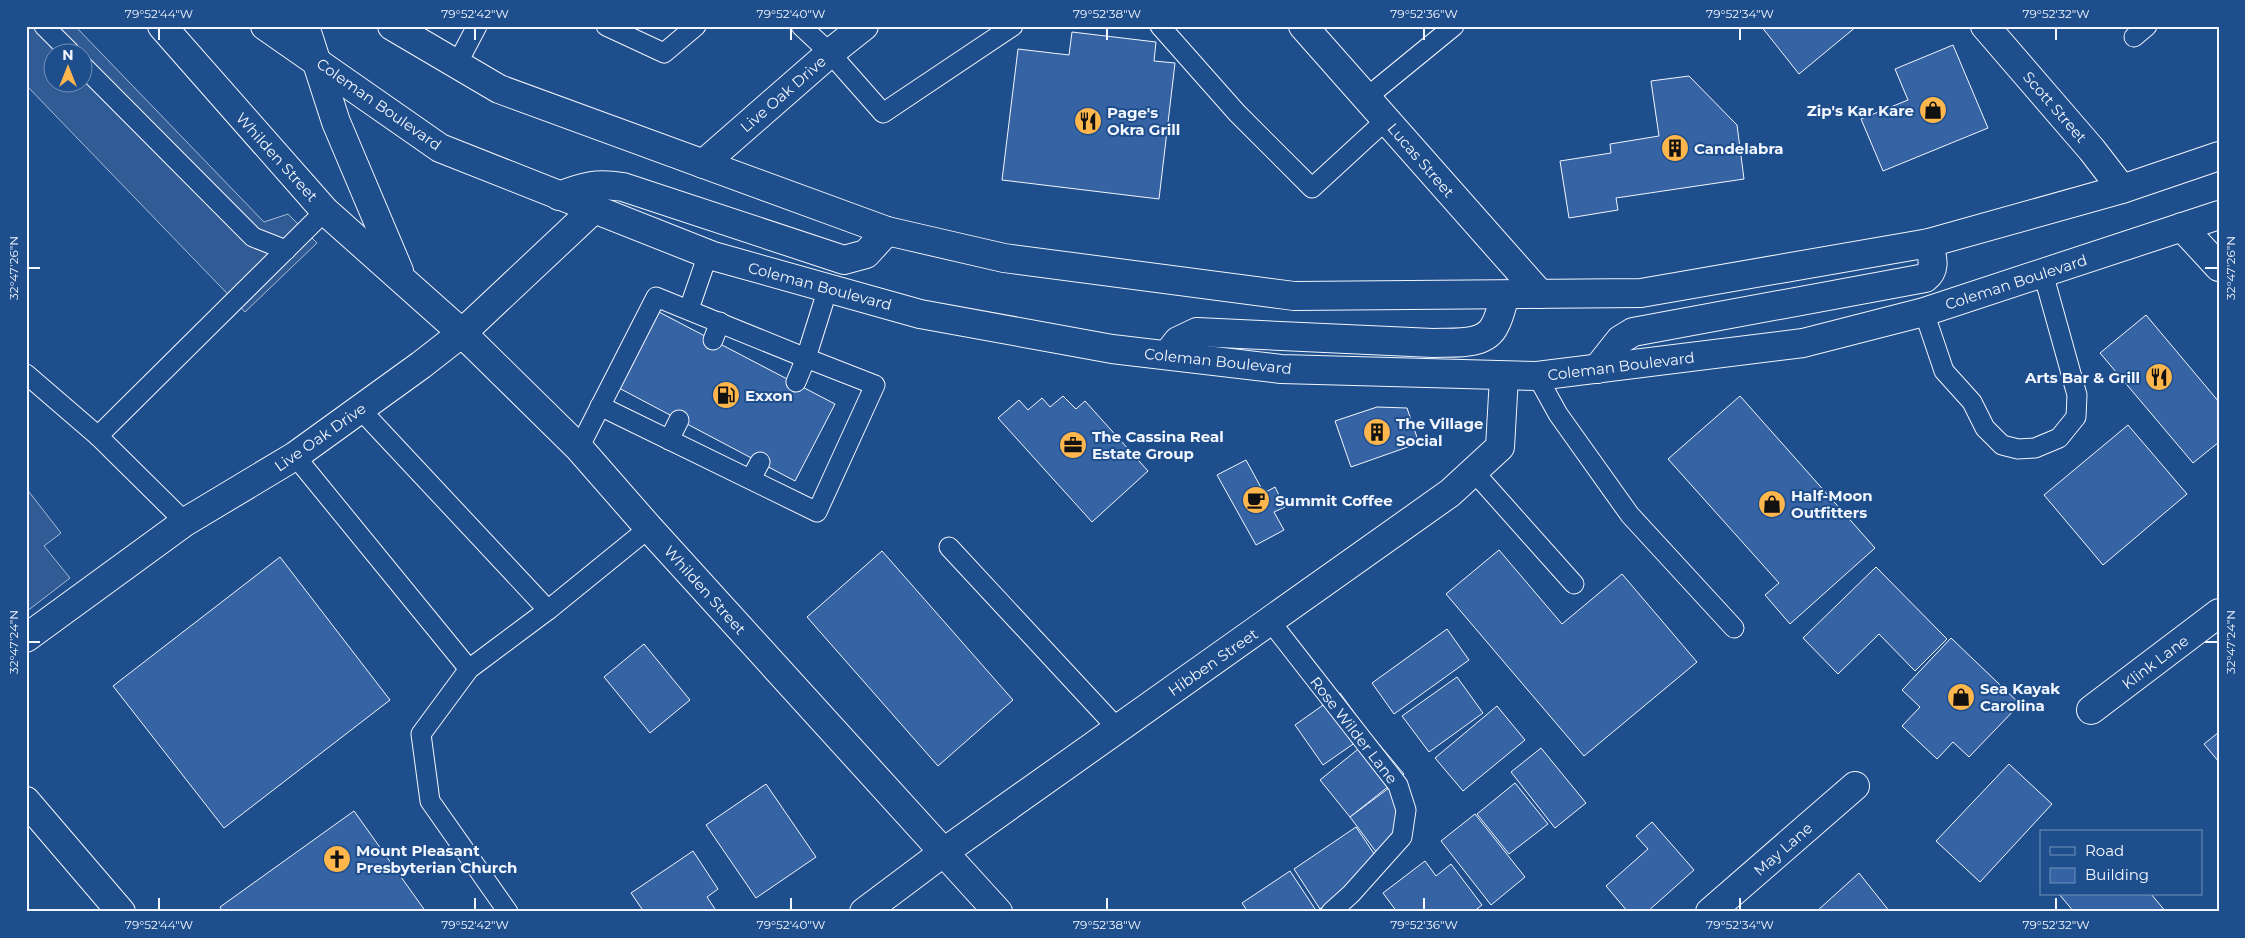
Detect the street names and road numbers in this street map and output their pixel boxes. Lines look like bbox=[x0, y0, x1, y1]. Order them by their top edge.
street label: Live Oak Drive bbox=[736, 52, 830, 136]
street label: Coleman Boulevard bbox=[313, 54, 445, 154]
street label: Scott Street bbox=[2019, 67, 2091, 147]
street label: Whilden Street bbox=[232, 109, 322, 205]
street label: Lucas Street bbox=[1383, 119, 1459, 201]
street label: Coleman Boulevard bbox=[1943, 250, 2089, 314]
street label: Coleman Boulevard bbox=[746, 258, 894, 314]
street label: Coleman Boulevard bbox=[1143, 344, 1293, 378]
street label: Coleman Boulevard bbox=[1546, 348, 1696, 384]
street label: Live Oak Drive bbox=[271, 398, 369, 476]
street label: Whilden Street bbox=[660, 542, 750, 638]
street label: Hibben Street bbox=[1165, 624, 1261, 700]
street label: Klink Lane bbox=[2118, 631, 2192, 693]
street label: Rose Wilder Lane bbox=[1306, 672, 1402, 788]
street label: May Lane bbox=[1750, 818, 1816, 880]

